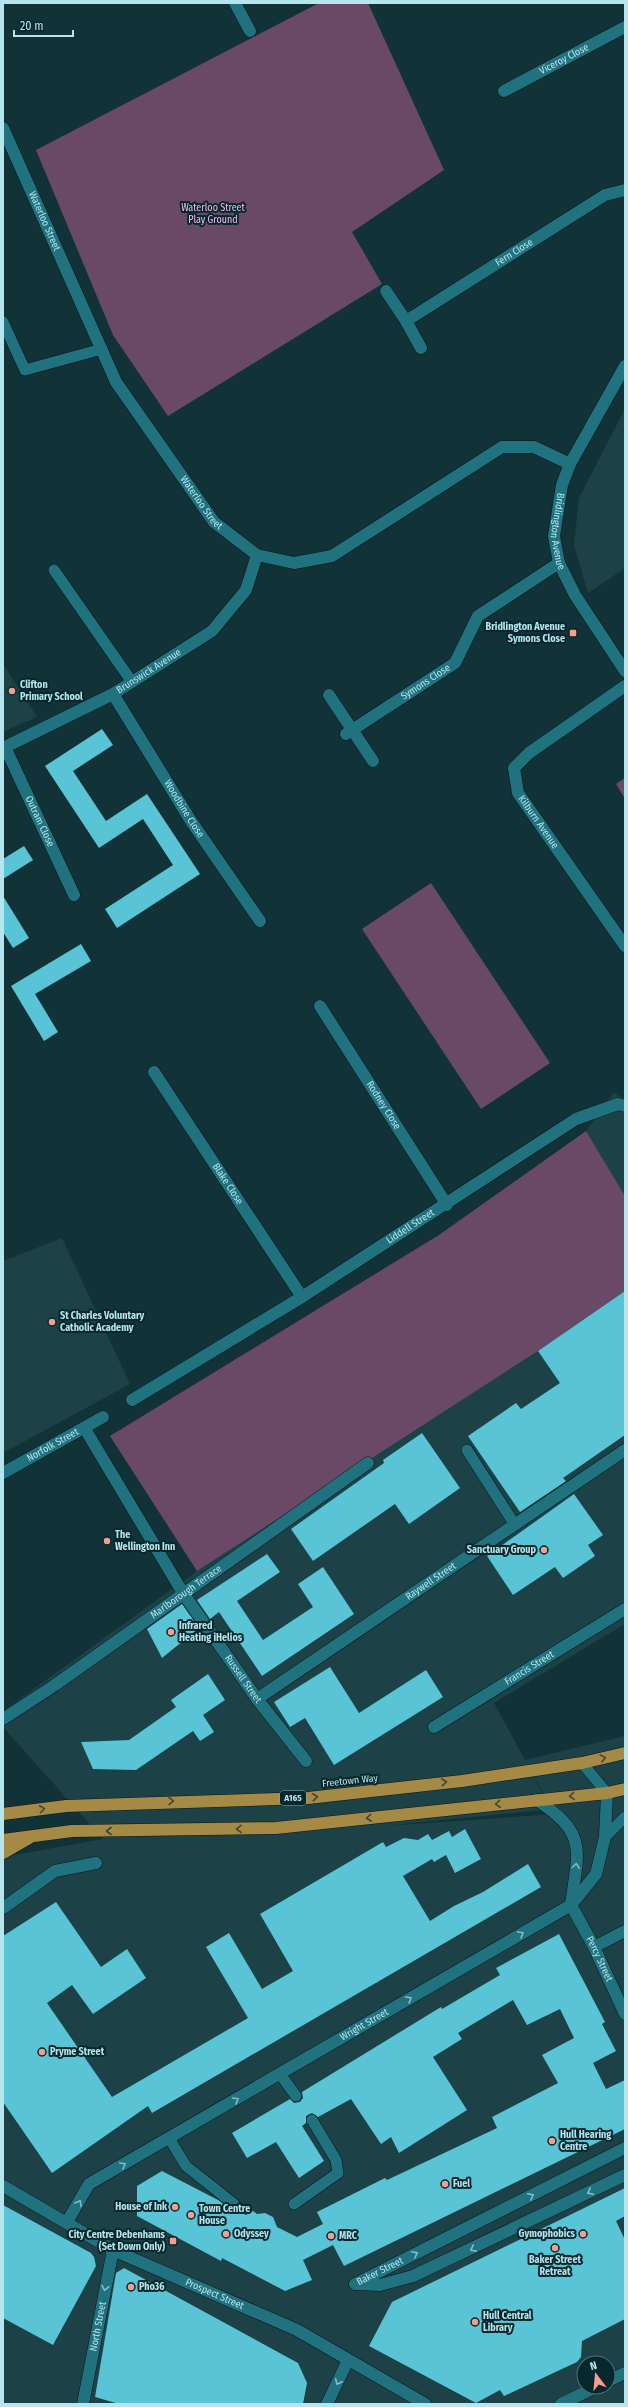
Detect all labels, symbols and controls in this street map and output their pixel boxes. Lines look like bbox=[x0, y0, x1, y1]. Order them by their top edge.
scale bar bbox=[14, 12, 73, 38]
text: 20 m bbox=[20, 19, 44, 33]
street label: Viceroy Close bbox=[537, 41, 591, 77]
street label: Waterloo Street bbox=[26, 190, 63, 253]
park label: Waterloo Street Play Ground bbox=[181, 202, 246, 226]
street label: Fern Close bbox=[493, 236, 535, 269]
street label: Waterloo Street bbox=[178, 474, 225, 533]
street label: Bridlington Avenue bbox=[548, 492, 568, 572]
place label: Bridlington Avenue Symons Close bbox=[486, 621, 565, 645]
marker: Bridlington Avenue Symons Close bbox=[568, 628, 578, 638]
street label: Brunswick Avenue bbox=[114, 646, 183, 696]
street label: Symons Close bbox=[399, 662, 453, 703]
place label: Clifton Primary School bbox=[20, 679, 83, 703]
marker: Clifton Primary School bbox=[7, 686, 17, 696]
street label: Woodbine Close bbox=[161, 778, 207, 840]
street label: Kilburn Avenue bbox=[516, 793, 561, 851]
street label: Outram Close bbox=[23, 794, 57, 849]
street label: Rodney Close bbox=[364, 1079, 403, 1132]
street label: Blake Close bbox=[210, 1161, 246, 1207]
street label: Liddell Street bbox=[384, 1206, 437, 1247]
place label: St Charles Voluntary Catholic Academy bbox=[60, 1310, 145, 1334]
marker: St Charles Voluntary Catholic Academy bbox=[47, 1317, 57, 1327]
street label: Norfolk Street bbox=[25, 1426, 81, 1464]
place label: The Wellington Inn bbox=[115, 1529, 175, 1553]
marker: The Wellington Inn bbox=[102, 1536, 112, 1546]
place label: Sanctuary Group bbox=[467, 1544, 537, 1556]
marker: Sanctuary Group bbox=[539, 1545, 549, 1555]
street label: Raywell Street bbox=[403, 1560, 459, 1603]
street label: Marlborough Terrace bbox=[148, 1563, 224, 1621]
place label: Infrared Heating iHelios bbox=[179, 1620, 243, 1644]
marker: Infrared Heating iHelios bbox=[166, 1627, 176, 1637]
street label: Francis Street bbox=[503, 1648, 557, 1688]
street label: Russell Street bbox=[222, 1653, 265, 1706]
one-way arrow bbox=[599, 1754, 606, 1763]
street label: Freetown Way bbox=[321, 1772, 379, 1790]
one-way arrow bbox=[441, 1778, 447, 1787]
road number: A165 bbox=[280, 1791, 306, 1805]
one-way arrow bbox=[569, 1792, 575, 1801]
one-way arrow bbox=[312, 1793, 318, 1802]
one-way arrow bbox=[168, 1797, 174, 1805]
one-way arrow bbox=[495, 1799, 501, 1808]
one-way arrow bbox=[39, 1805, 45, 1814]
one-way arrow bbox=[366, 1813, 372, 1822]
one-way arrow bbox=[236, 1824, 242, 1833]
one-way arrow bbox=[106, 1827, 112, 1835]
one-way arrow bbox=[572, 1863, 581, 1870]
one-way arrow bbox=[517, 1932, 524, 1939]
street label: Percy Street bbox=[583, 1934, 616, 1984]
one-way arrow bbox=[405, 1997, 412, 2004]
street label: Wright Street bbox=[338, 2006, 391, 2043]
place label: Pryme Street bbox=[50, 2046, 105, 2058]
marker: Pryme Street bbox=[37, 2047, 47, 2057]
one-way arrow bbox=[231, 2097, 239, 2104]
place label: Hull Hearing Centre bbox=[560, 2129, 611, 2153]
marker: Hull Hearing Centre bbox=[547, 2136, 557, 2146]
one-way arrow bbox=[119, 2162, 126, 2169]
place label: Fuel bbox=[453, 2178, 470, 2190]
marker: Fuel bbox=[440, 2179, 450, 2189]
one-way arrow bbox=[587, 2187, 594, 2195]
one-way arrow bbox=[527, 2193, 535, 2200]
one-way arrow bbox=[74, 2200, 81, 2207]
place label: House of Ink bbox=[115, 2201, 168, 2213]
marker: House of Ink bbox=[170, 2202, 180, 2212]
place label: Town Centre House bbox=[199, 2203, 250, 2227]
marker: Town Centre House bbox=[186, 2210, 196, 2220]
place label: Odyssey bbox=[234, 2228, 269, 2240]
place label: Gymophobics bbox=[519, 2228, 576, 2240]
place label: City Centre Debenhams (Set Down Only) bbox=[68, 2229, 166, 2253]
marker: Odyssey bbox=[221, 2229, 231, 2239]
marker: Gymophobics bbox=[578, 2229, 588, 2239]
place label: MRC bbox=[339, 2230, 358, 2242]
marker: MRC bbox=[326, 2231, 336, 2241]
marker: City Centre Debenhams (Set Down Only) bbox=[168, 2236, 178, 2246]
marker: Baker Street Retreat bbox=[550, 2243, 560, 2253]
one-way arrow bbox=[470, 2244, 477, 2252]
one-way arrow bbox=[411, 2251, 418, 2259]
street label: Baker Street bbox=[355, 2254, 406, 2288]
place label: Baker Street Retreat bbox=[529, 2254, 582, 2278]
street label: Prospect Street bbox=[183, 2276, 246, 2312]
place label: Pho36 bbox=[139, 2281, 165, 2293]
marker: Pho36 bbox=[126, 2282, 136, 2292]
one-way arrow bbox=[102, 2285, 110, 2291]
street label: North Street bbox=[87, 2300, 109, 2352]
place label: Hull Central Library bbox=[483, 2310, 532, 2334]
marker: Hull Central Library bbox=[470, 2317, 480, 2327]
north arrow bbox=[576, 2355, 616, 2395]
text: N bbox=[588, 2359, 598, 2373]
one-way arrow bbox=[334, 2378, 342, 2385]

